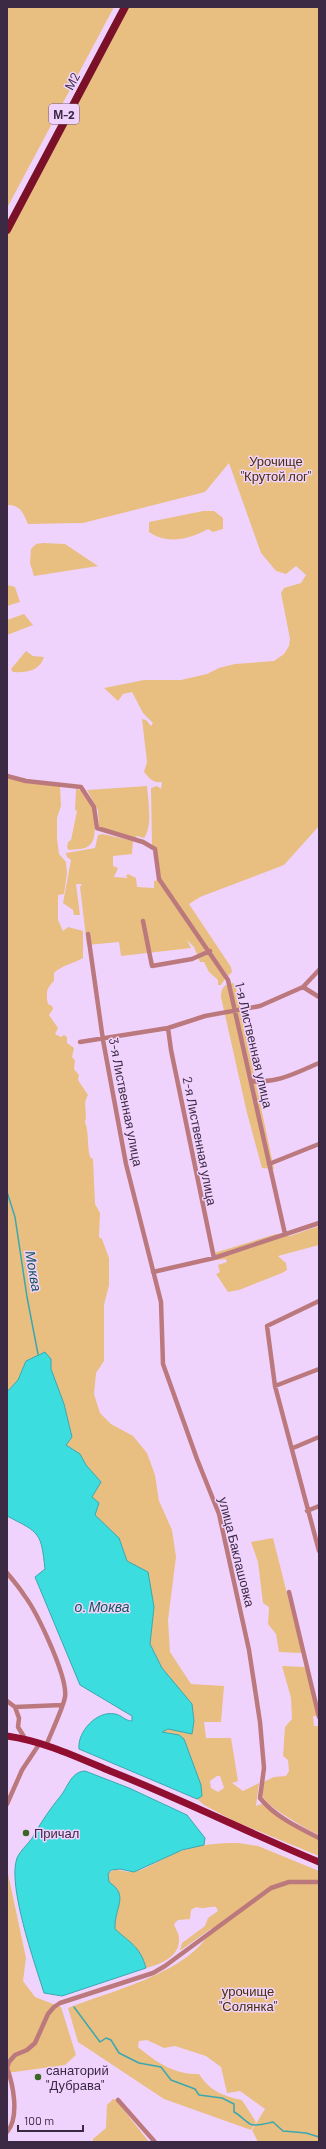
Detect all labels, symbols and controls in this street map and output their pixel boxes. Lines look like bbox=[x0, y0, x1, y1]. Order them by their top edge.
street label: М2 bbox=[61, 69, 83, 93]
road number: М-2 bbox=[49, 104, 79, 124]
park label: Урочище "Крутой лог" bbox=[241, 453, 312, 484]
street label: 1-я Лиственная улица bbox=[232, 981, 276, 1110]
street label: 3-я Лиственная улица bbox=[106, 1036, 146, 1168]
street label: 2-я Лиственная улица bbox=[180, 1075, 220, 1208]
water label: Моква bbox=[22, 1249, 46, 1293]
street label: улица Баклашовка bbox=[216, 1495, 259, 1609]
water label: о. Моква bbox=[74, 1598, 130, 1615]
place label: Причал bbox=[34, 1825, 79, 1841]
marker: Причал bbox=[21, 1828, 31, 1838]
park label: урочище "Солянка" bbox=[219, 1983, 278, 2014]
place label: санаторий "Дубрава" bbox=[46, 2062, 109, 2093]
marker: санаторий "Дубрава" bbox=[33, 2072, 43, 2082]
scale bar bbox=[18, 2107, 83, 2133]
text: 100 m bbox=[24, 2113, 54, 2127]

